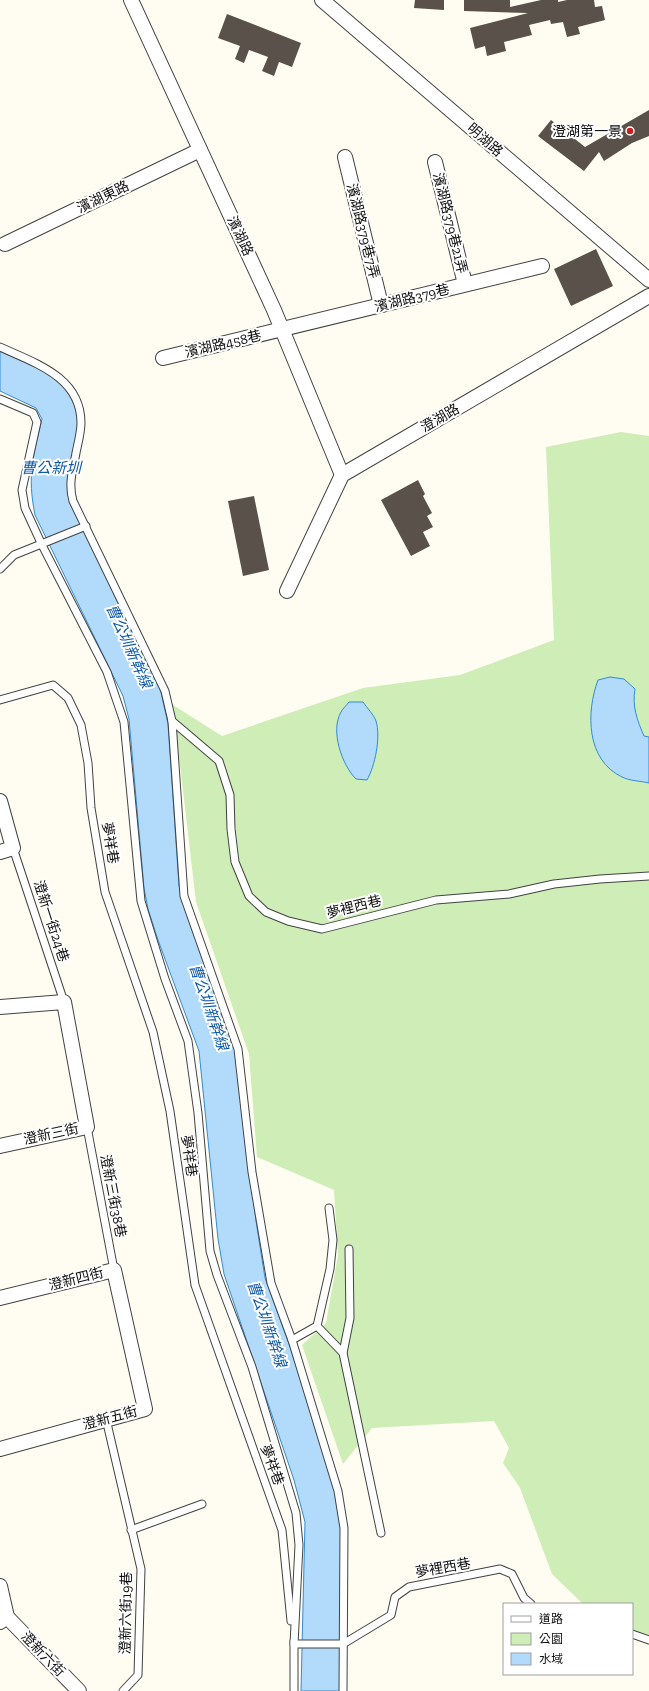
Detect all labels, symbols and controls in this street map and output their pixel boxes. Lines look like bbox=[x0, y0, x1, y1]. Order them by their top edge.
street label: 明湖路 bbox=[464, 120, 506, 160]
place label: 澄湖第一景 bbox=[552, 123, 622, 140]
marker: 澄湖第一景 bbox=[625, 126, 635, 136]
street label: 濱湖路379巷21弄 bbox=[429, 171, 471, 275]
street label: 濱湖東路 bbox=[74, 177, 132, 217]
street label: 濱湖路379巷7弄 bbox=[343, 182, 383, 280]
street label: 濱湖路 bbox=[223, 213, 257, 259]
street label: 濱湖路379巷 bbox=[373, 280, 451, 316]
street label: 濱湖路458巷 bbox=[183, 327, 263, 361]
street label: 澄湖路 bbox=[418, 400, 462, 436]
water label: 曹公新圳 bbox=[21, 459, 83, 477]
water label: 曹公圳新幹線 bbox=[102, 601, 156, 693]
street label: 夢祥巷 bbox=[98, 821, 122, 865]
street label: 澄新一街24巷 bbox=[30, 878, 72, 964]
street label: 夢裡西巷 bbox=[325, 892, 383, 922]
water label: 曹公圳新幹線 bbox=[186, 962, 233, 1054]
street label: 澄新三街 bbox=[22, 1120, 80, 1148]
street label: 夢祥巷 bbox=[178, 1134, 200, 1178]
street label: 澄新三街38巷 bbox=[97, 1153, 129, 1239]
street label: 澄新四街 bbox=[47, 1264, 105, 1294]
water label: 曹公圳新幹線 bbox=[244, 1279, 291, 1371]
street label: 澄新五街 bbox=[81, 1403, 139, 1433]
street label: 夢祥巷 bbox=[257, 1442, 287, 1488]
street label: 夢裡西巷 bbox=[414, 1555, 472, 1581]
street label: 澄新六街19巷 bbox=[117, 1571, 135, 1655]
legend bbox=[503, 1603, 633, 1675]
text: 道路 bbox=[539, 1612, 563, 1626]
street label: 澄新六街 bbox=[17, 1628, 69, 1680]
text: 公園 bbox=[539, 1632, 563, 1646]
text: 水域 bbox=[539, 1652, 563, 1666]

